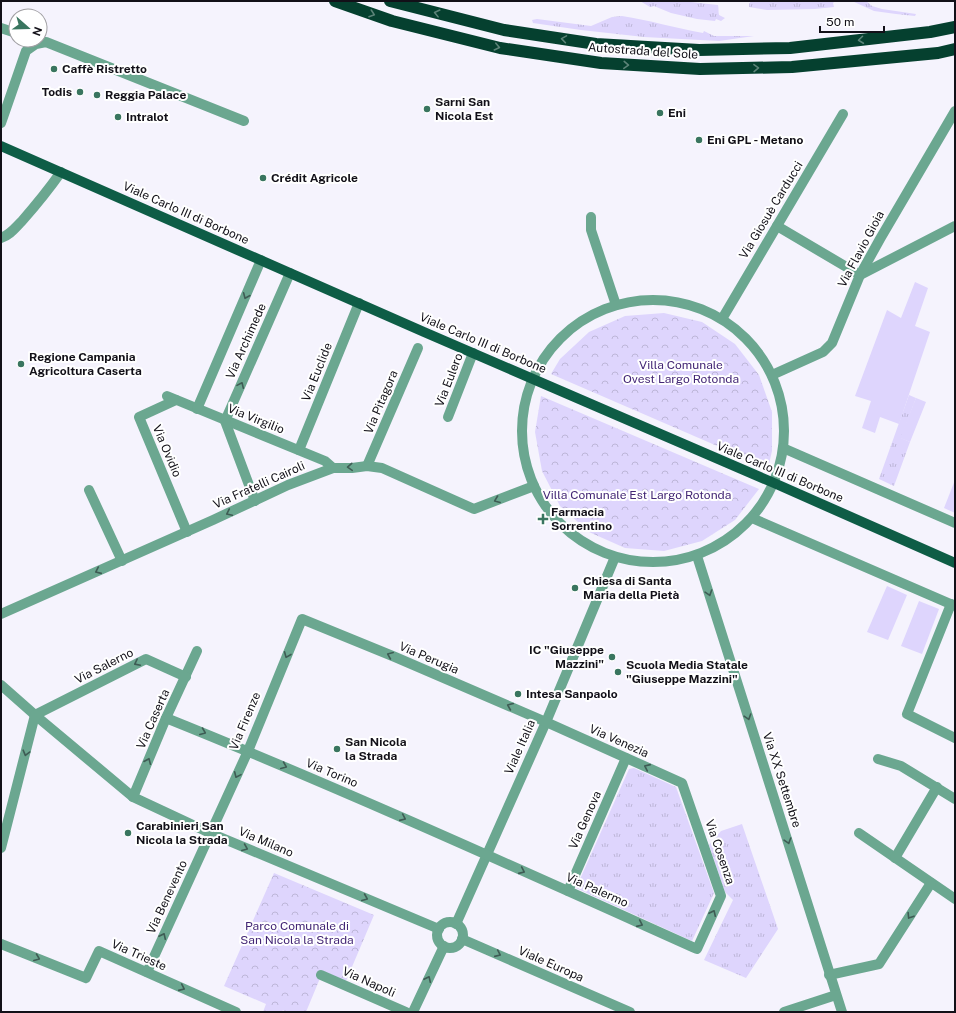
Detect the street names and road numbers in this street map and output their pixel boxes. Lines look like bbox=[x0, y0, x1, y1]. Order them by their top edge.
street label: Autostrada del Sole bbox=[587, 40, 699, 62]
street label: Via Giosuè Carducci bbox=[736, 159, 806, 261]
street label: Viale Carlo III di Borbone bbox=[121, 179, 251, 247]
street label: Via Flavio Gioia bbox=[835, 208, 887, 290]
street label: Via Archimede bbox=[223, 301, 269, 381]
street label: Viale Carlo III di Borbone bbox=[417, 310, 549, 376]
street label: Via Euclide bbox=[299, 341, 335, 403]
street label: Via Eulero bbox=[432, 351, 466, 409]
street label: Via Pitagora bbox=[361, 368, 401, 436]
street label: Via Virgilio bbox=[226, 401, 287, 437]
street label: Via Ovidio bbox=[150, 423, 184, 479]
street label: Viale Carlo III di Borbone bbox=[714, 439, 846, 505]
street label: Via Fratelli Cairoli bbox=[211, 459, 307, 511]
street label: Via Perugia bbox=[397, 639, 461, 677]
street label: Via Salerno bbox=[72, 645, 136, 687]
street label: Via Caserta bbox=[134, 687, 172, 751]
street label: Via Firenze bbox=[227, 690, 264, 752]
street label: Viale Italia bbox=[502, 717, 538, 777]
street label: Via Venezia bbox=[587, 722, 651, 760]
street label: Via XX Settembre bbox=[760, 731, 804, 830]
street label: Via Torino bbox=[304, 756, 360, 790]
street label: Via Genova bbox=[566, 789, 604, 851]
street label: Via Cosenza bbox=[702, 818, 738, 886]
street label: Via Milano bbox=[236, 824, 296, 860]
street label: Via Benevento bbox=[144, 858, 190, 936]
street label: Via Palermo bbox=[564, 870, 631, 910]
street label: Via Trieste bbox=[109, 937, 169, 973]
street label: Viale Europa bbox=[516, 943, 586, 985]
street label: Via Napoli bbox=[340, 964, 398, 1000]

